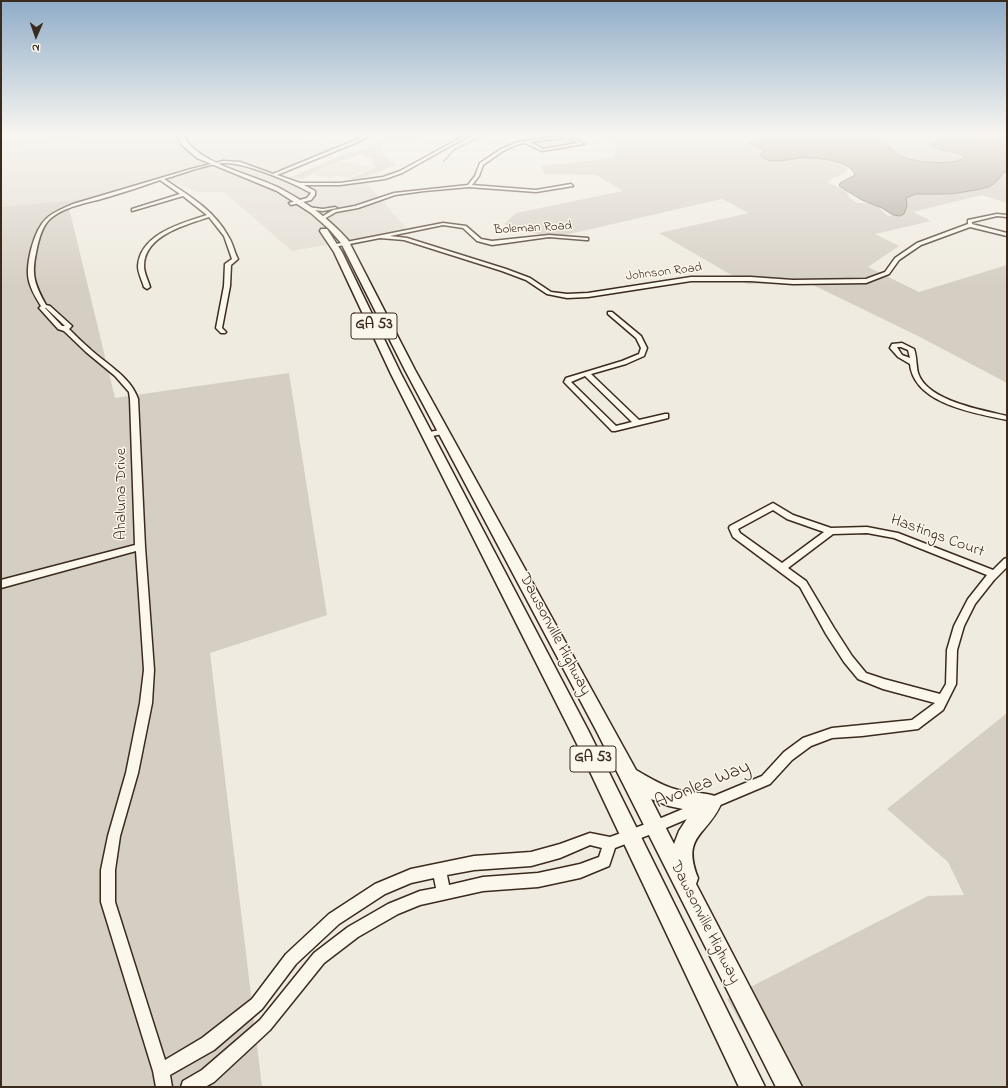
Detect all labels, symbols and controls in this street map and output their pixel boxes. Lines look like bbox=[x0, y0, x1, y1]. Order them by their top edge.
north arrow bbox=[16, 16, 56, 56]
text: N bbox=[32, 40, 40, 56]
street label: Boleman Road bbox=[494, 219, 572, 239]
street label: Johnson Road bbox=[625, 261, 703, 285]
road number: GA 53 bbox=[351, 313, 397, 339]
street label: Ahaluna Drive bbox=[112, 448, 132, 540]
street label: Hastings Court bbox=[888, 511, 986, 563]
street label: Dawsonville Highway bbox=[514, 571, 594, 699]
road number: GA 53 bbox=[570, 746, 616, 772]
street label: Avonlea Way bbox=[652, 757, 754, 815]
street label: Dawsonville Highway bbox=[665, 858, 743, 988]

